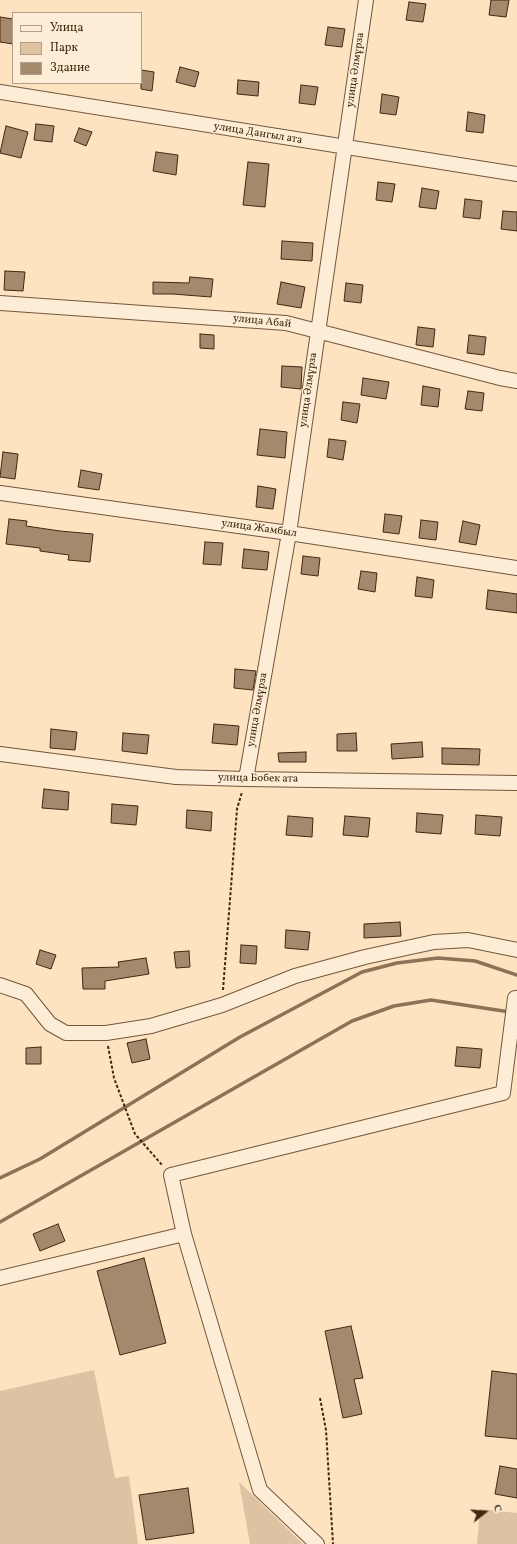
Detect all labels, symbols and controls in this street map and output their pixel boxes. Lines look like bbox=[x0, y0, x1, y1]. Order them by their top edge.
legend bbox=[12, 12, 142, 84]
text: Улица bbox=[50, 20, 83, 36]
street label: улица Әлмұрза bbox=[344, 32, 368, 108]
text: Парк bbox=[50, 40, 78, 56]
text: Здание bbox=[50, 60, 90, 76]
street label: улица Дангыл ата bbox=[213, 120, 303, 148]
street label: улица Абай bbox=[232, 312, 292, 332]
street label: улица Әлмұрза bbox=[297, 352, 321, 428]
street label: улица Жамбыл bbox=[220, 517, 298, 541]
street label: улица Әлмұрза bbox=[245, 672, 271, 748]
street label: улица Бобек ата bbox=[218, 772, 298, 786]
north arrow bbox=[465, 1492, 505, 1532]
text: С bbox=[489, 1503, 505, 1514]

